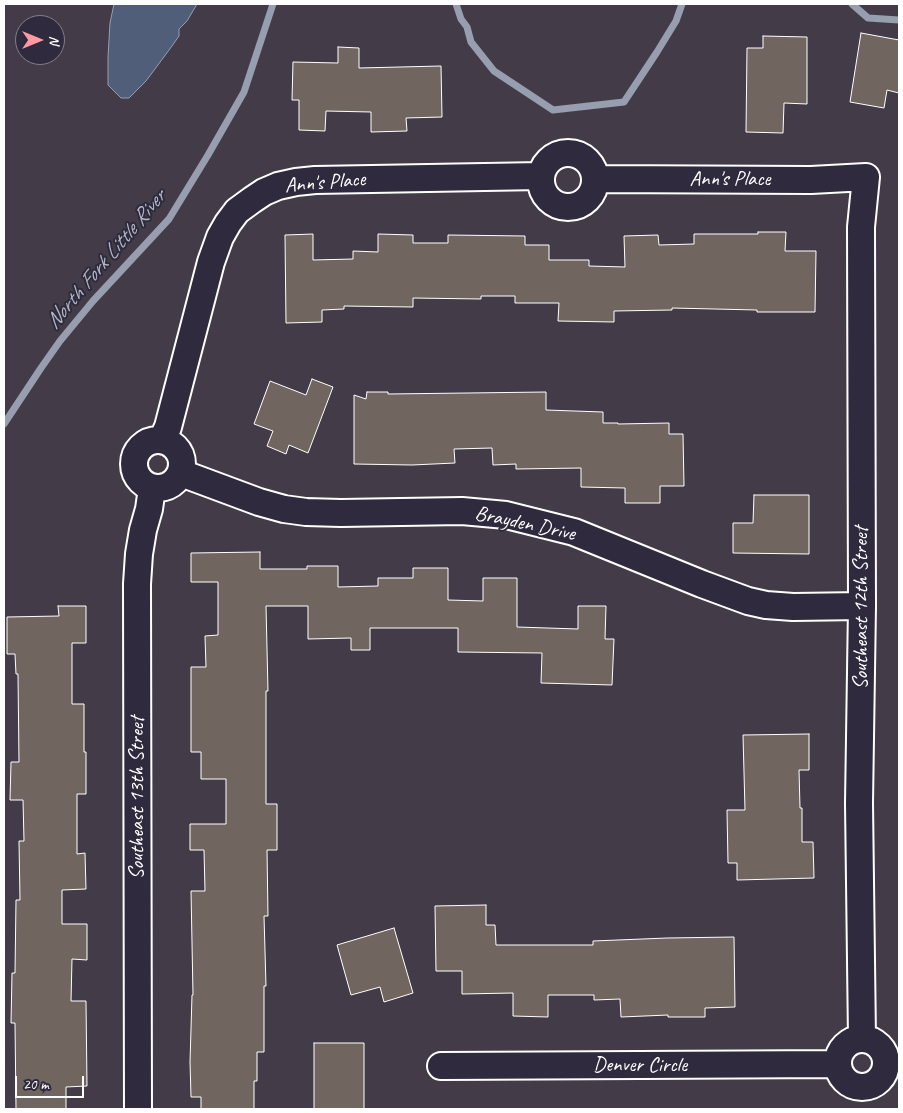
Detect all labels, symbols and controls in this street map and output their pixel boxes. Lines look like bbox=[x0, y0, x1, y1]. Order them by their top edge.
north arrow bbox=[15, 15, 65, 65]
text: N bbox=[46, 36, 63, 44]
street label: Ann's Place bbox=[690, 166, 770, 192]
street label: Ann's Place bbox=[284, 167, 366, 199]
water label: North Fork Little River bbox=[40, 185, 172, 335]
street label: Brayden Drive bbox=[472, 501, 578, 547]
street label: Southeast 12th Street bbox=[848, 526, 874, 690]
street label: Southeast 13th Street bbox=[124, 716, 150, 880]
street label: Denver Circle bbox=[593, 1052, 687, 1078]
scale bar bbox=[18, 1066, 86, 1098]
text: 20 m bbox=[23, 1075, 49, 1094]

